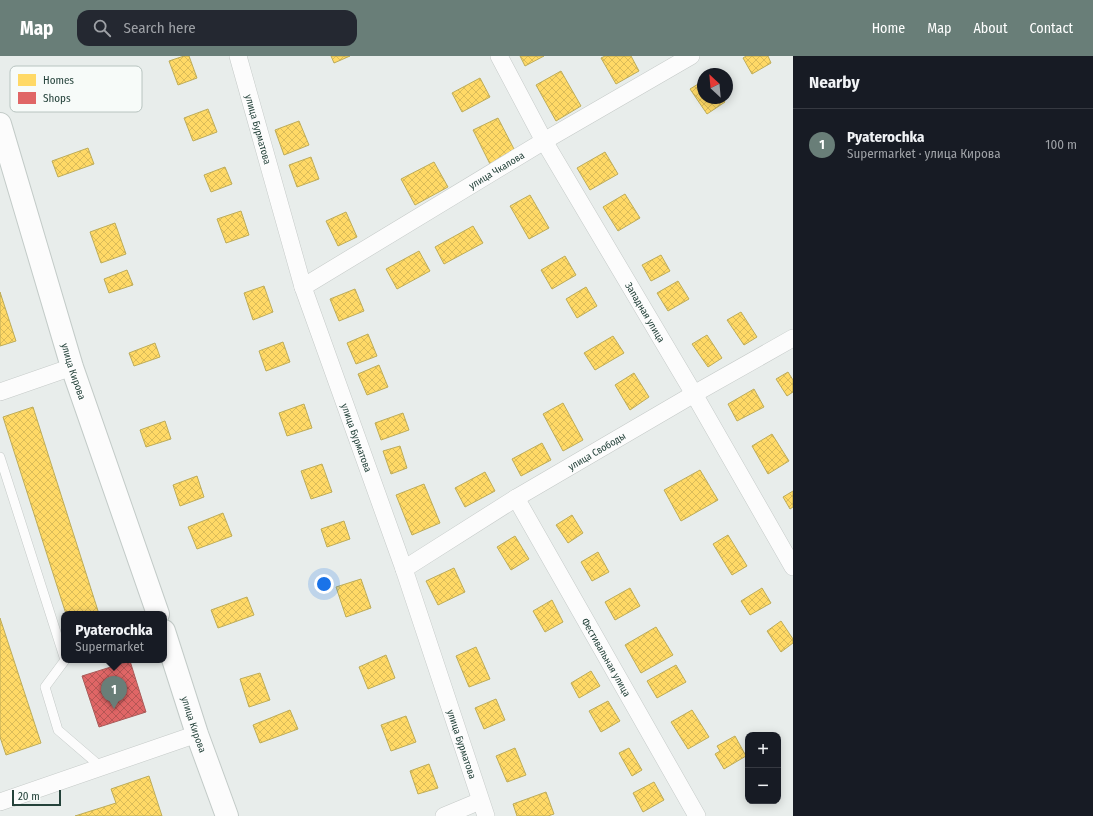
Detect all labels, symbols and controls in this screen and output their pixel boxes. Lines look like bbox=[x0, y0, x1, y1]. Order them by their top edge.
search box bbox=[77, 10, 357, 46]
text: Map bbox=[20, 17, 53, 40]
icon: search bbox=[91, 17, 113, 39]
text: Search here bbox=[123, 19, 196, 37]
text: Home bbox=[872, 20, 905, 37]
text: Map bbox=[927, 20, 951, 37]
text: About bbox=[973, 20, 1008, 37]
text: Contact bbox=[1030, 20, 1073, 37]
legend bbox=[10, 66, 142, 112]
north arrow bbox=[697, 68, 733, 104]
text: Nearby bbox=[809, 72, 860, 93]
text: Homes bbox=[43, 74, 74, 87]
text: Shops bbox=[43, 92, 71, 105]
street label: улица Бурматова bbox=[242, 93, 273, 166]
text: Pyaterochka bbox=[847, 128, 924, 146]
text: 1 bbox=[819, 137, 825, 152]
text: 100 m bbox=[1045, 137, 1077, 152]
text: Supermarket · улица Кирова bbox=[847, 146, 1001, 161]
street label: улица Чкалова bbox=[467, 149, 527, 192]
street label: Западная улица bbox=[622, 280, 667, 345]
street label: улица Кирова bbox=[58, 342, 88, 401]
street label: улица Бурматова bbox=[338, 402, 374, 474]
street label: улица Свободы bbox=[566, 430, 628, 473]
your location bbox=[314, 574, 334, 594]
popup bbox=[61, 611, 167, 663]
street label: Фестивальная улица bbox=[579, 616, 633, 699]
text: Pyaterochka bbox=[75, 621, 153, 639]
text: Supermarket bbox=[75, 639, 144, 654]
pin: 1 bbox=[101, 676, 127, 709]
street label: улица Кирова bbox=[178, 695, 208, 754]
street label: улица Бурматова bbox=[444, 708, 478, 781]
map controls bbox=[745, 732, 781, 804]
button: + bbox=[745, 732, 781, 768]
button: − bbox=[745, 768, 781, 804]
scale bar bbox=[12, 788, 61, 807]
text: 20 m bbox=[18, 790, 40, 803]

